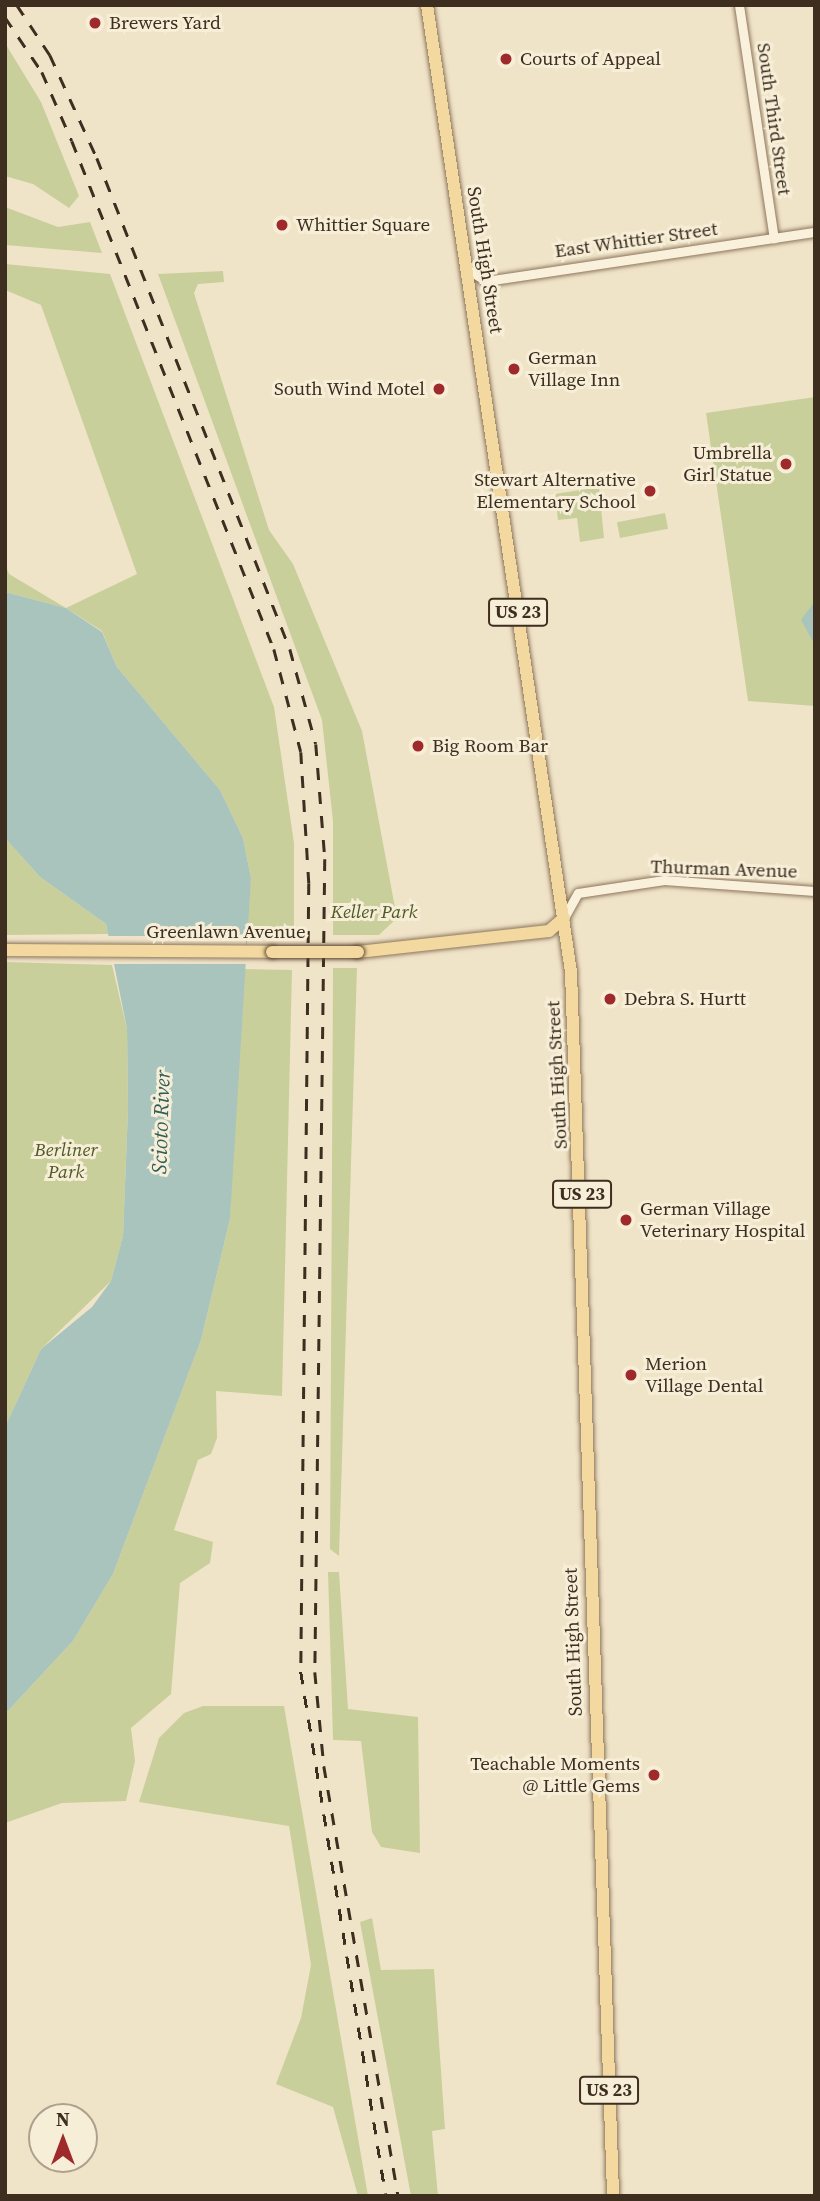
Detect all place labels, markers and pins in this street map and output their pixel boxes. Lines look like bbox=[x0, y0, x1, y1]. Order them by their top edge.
place label: Brewers Yard bbox=[109, 12, 221, 34]
marker: Brewers Yard bbox=[87, 15, 103, 31]
place label: Courts of Appeal bbox=[520, 48, 661, 70]
marker: Courts of Appeal bbox=[498, 51, 514, 67]
place label: Whittier Square bbox=[296, 214, 430, 236]
marker: Whittier Square bbox=[274, 217, 290, 233]
place label: German Village Inn bbox=[528, 347, 620, 391]
marker: German Village Inn bbox=[506, 361, 522, 377]
place label: South Wind Motel bbox=[273, 378, 425, 400]
marker: South Wind Motel bbox=[431, 381, 447, 397]
place label: Umbrella Girl Statue bbox=[683, 442, 772, 486]
marker: Umbrella Girl Statue bbox=[778, 456, 794, 472]
place label: Stewart Alternative Elementary School bbox=[474, 469, 636, 513]
marker: Stewart Alternative Elementary School bbox=[642, 483, 658, 499]
place label: Big Room Bar bbox=[432, 735, 548, 757]
marker: Big Room Bar bbox=[410, 738, 426, 754]
place label: Debra S. Hurtt bbox=[624, 988, 746, 1010]
marker: Debra S. Hurtt bbox=[602, 991, 618, 1007]
place label: German Village Veterinary Hospital bbox=[640, 1198, 806, 1242]
marker: German Village Veterinary Hospital bbox=[618, 1212, 634, 1228]
place label: Merion Village Dental bbox=[645, 1353, 763, 1397]
marker: Merion Village Dental bbox=[623, 1367, 639, 1383]
place label: Teachable Moments @ Little Gems bbox=[470, 1753, 640, 1797]
marker: Teachable Moments @ Little Gems bbox=[646, 1767, 662, 1783]

